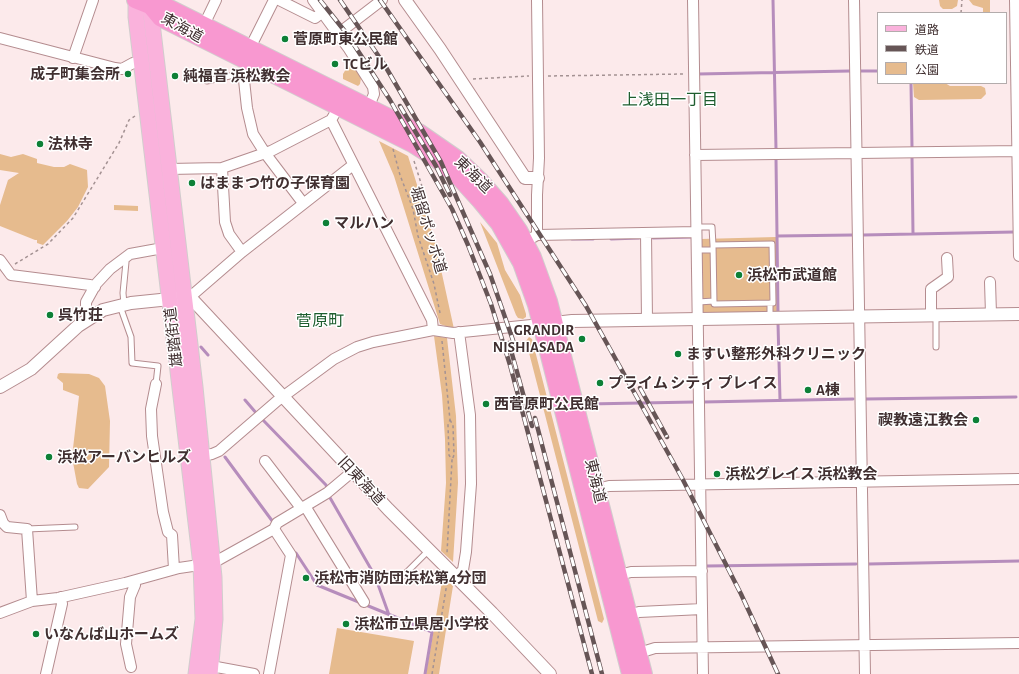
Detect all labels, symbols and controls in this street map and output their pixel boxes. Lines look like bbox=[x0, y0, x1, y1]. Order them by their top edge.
street label: 東海道 bbox=[158, 9, 206, 47]
legend bbox=[877, 12, 1007, 84]
text: 道路 bbox=[915, 24, 939, 36]
place label: 菅原町東公民館 bbox=[293, 30, 398, 48]
marker: 菅原町東公民館 bbox=[280, 34, 290, 44]
text: 鉄道 bbox=[915, 44, 939, 56]
place label: TCビル bbox=[343, 55, 388, 73]
marker: TCビル bbox=[330, 59, 340, 69]
text: 公園 bbox=[915, 64, 939, 76]
place label: 成子町集会所 bbox=[30, 65, 120, 83]
place label: 純福音 浜松教会 bbox=[183, 67, 290, 85]
marker: 成子町集会所 bbox=[123, 69, 133, 79]
marker: 純福音 浜松教会 bbox=[170, 71, 180, 81]
district label: 上浅田一丁目 bbox=[622, 90, 718, 110]
place label: 法林寺 bbox=[48, 135, 93, 153]
marker: 法林寺 bbox=[35, 139, 45, 149]
street label: 東海道 bbox=[451, 153, 495, 197]
place label: はままつ竹の子保育園 bbox=[200, 174, 350, 192]
marker: はままつ竹の子保育園 bbox=[187, 178, 197, 188]
street label: 堀留ポッポ道 bbox=[406, 184, 450, 276]
place label: マルハン bbox=[334, 214, 394, 232]
marker: マルハン bbox=[321, 218, 331, 228]
place label: 浜松市武道館 bbox=[747, 266, 837, 284]
marker: 浜松市武道館 bbox=[734, 270, 744, 280]
place label: 呉竹荘 bbox=[58, 306, 103, 324]
street label: 雄踏街道 bbox=[161, 306, 187, 368]
marker: 呉竹荘 bbox=[45, 310, 55, 320]
district label: 菅原町 bbox=[296, 311, 344, 331]
place label: GRANDIR NISHIASADA bbox=[493, 321, 574, 356]
marker: GRANDIR NISHIASADA bbox=[577, 334, 587, 344]
place label: ますい整形外科クリニック bbox=[686, 345, 866, 363]
marker: ますい整形外科クリニック bbox=[673, 349, 683, 359]
place label: プライム シティ プレイス bbox=[608, 374, 778, 392]
marker: プライム シティ プレイス bbox=[595, 378, 605, 388]
place label: A棟 bbox=[816, 381, 840, 399]
marker: A棟 bbox=[803, 385, 813, 395]
place label: 西菅原町公民館 bbox=[494, 395, 599, 413]
marker: 西菅原町公民館 bbox=[481, 399, 491, 409]
place label: 禊教遠江教会 bbox=[878, 411, 968, 429]
marker: 禊教遠江教会 bbox=[971, 415, 981, 425]
place label: 浜松アーバンヒルズ bbox=[57, 448, 191, 466]
marker: 浜松アーバンヒルズ bbox=[44, 452, 54, 462]
street label: 旧東海道 bbox=[334, 453, 388, 509]
street label: 東海道 bbox=[581, 457, 609, 505]
place label: 浜松グレイス 浜松教会 bbox=[725, 465, 877, 483]
marker: 浜松グレイス 浜松教会 bbox=[712, 469, 722, 479]
place label: 浜松市消防団浜松第4分団 bbox=[314, 569, 487, 587]
marker: 浜松市消防団浜松第4分団 bbox=[301, 573, 311, 583]
place label: 浜松市立県居小学校 bbox=[354, 615, 489, 633]
marker: 浜松市立県居小学校 bbox=[341, 619, 351, 629]
place label: いなんば山ホームズ bbox=[44, 625, 179, 643]
marker: いなんば山ホームズ bbox=[31, 629, 41, 639]

